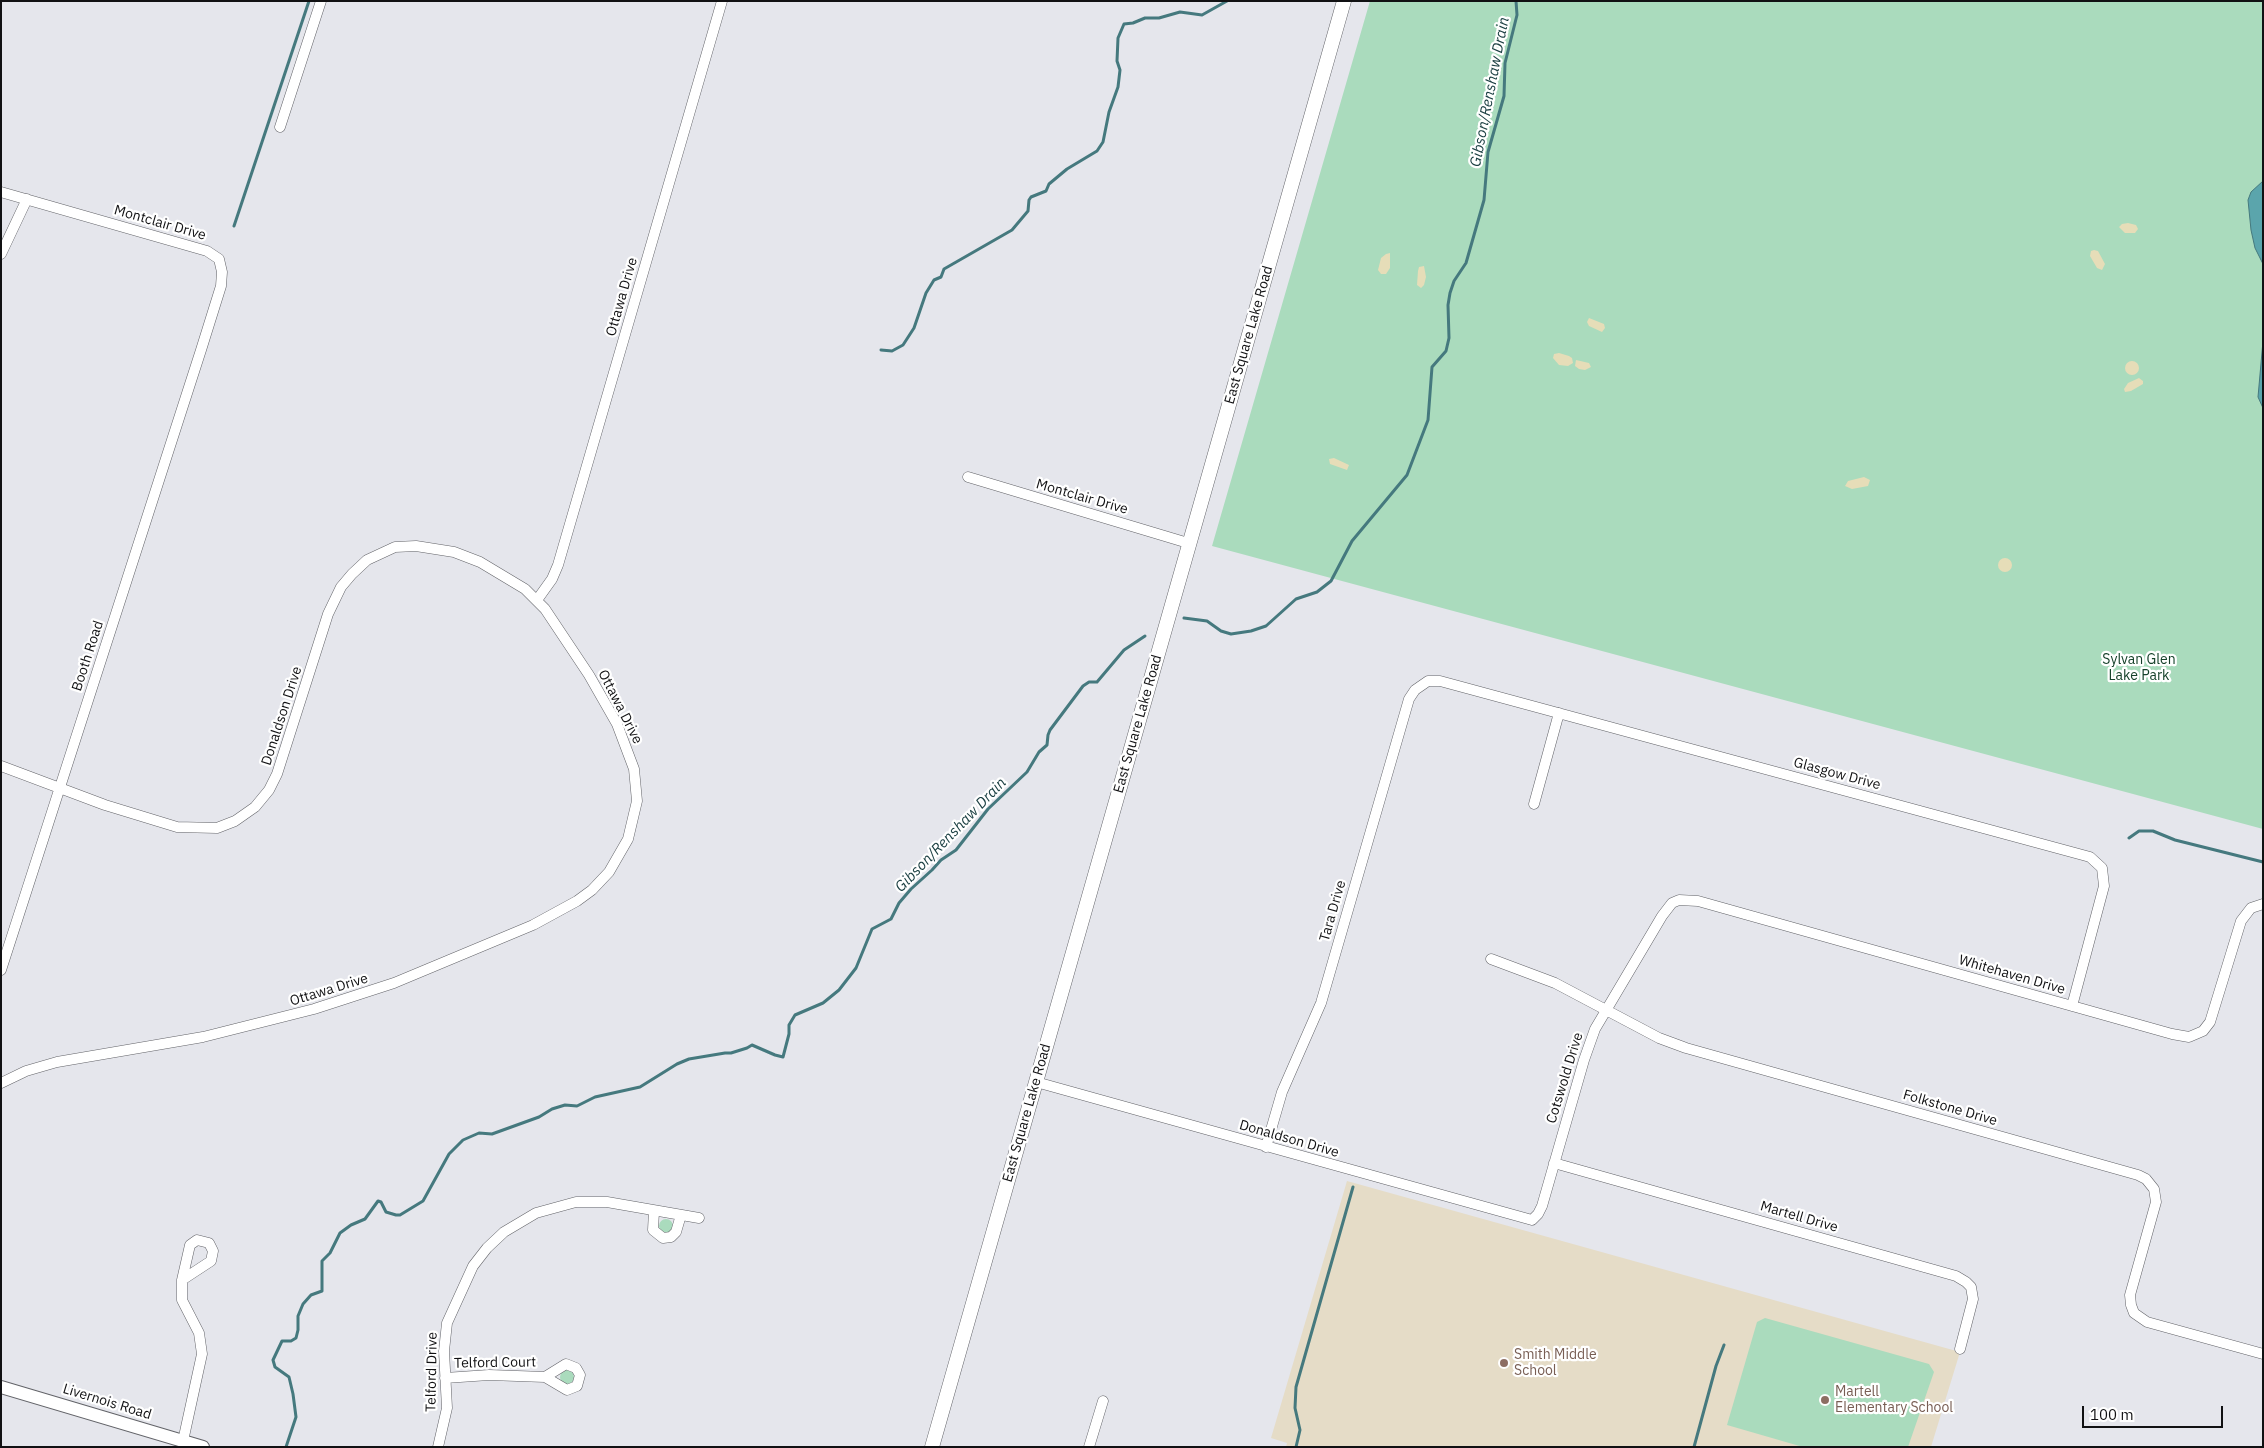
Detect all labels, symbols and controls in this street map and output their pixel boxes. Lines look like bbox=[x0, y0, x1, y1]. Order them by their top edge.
water label: Gibson/Renshaw Drain bbox=[1467, 16, 1513, 168]
street label: Montclair Drive bbox=[112, 202, 208, 244]
street label: Ottawa Drive bbox=[603, 256, 641, 338]
street label: East Square Lake Road bbox=[1221, 264, 1277, 406]
street label: Montclair Drive bbox=[1034, 476, 1130, 518]
street label: Booth Road bbox=[69, 619, 107, 693]
park label: Sylvan Glen Lake Park bbox=[2102, 652, 2176, 684]
street label: East Square Lake Road bbox=[1110, 653, 1166, 795]
street label: Donaldson Drive bbox=[258, 664, 306, 768]
street label: Ottawa Drive bbox=[594, 667, 646, 747]
street label: Glasgow Drive bbox=[1792, 754, 1882, 794]
water label: Gibson/Renshaw Drain bbox=[892, 774, 1010, 896]
street label: Tara Drive bbox=[1316, 878, 1350, 944]
street label: Whitehaven Drive bbox=[1957, 952, 2067, 998]
street label: Ottawa Drive bbox=[288, 970, 370, 1010]
street label: Cotswold Drive bbox=[1543, 1030, 1587, 1126]
street label: East Square Lake Road bbox=[999, 1042, 1055, 1184]
street label: Folkstone Drive bbox=[1901, 1087, 1999, 1129]
street label: Donaldson Drive bbox=[1237, 1117, 1341, 1161]
street label: Martell Drive bbox=[1758, 1198, 1840, 1236]
street label: Telford Drive bbox=[423, 1332, 441, 1412]
place label: Smith Middle School bbox=[1514, 1347, 1597, 1380]
street label: Telford Court bbox=[454, 1354, 536, 1372]
marker: Smith Middle School bbox=[1498, 1357, 1510, 1369]
street label: Livernois Road bbox=[61, 1381, 153, 1423]
place label: Martell Elementary School bbox=[1835, 1384, 1953, 1416]
marker: Martell Elementary School bbox=[1819, 1394, 1831, 1406]
scale bar bbox=[2084, 1396, 2225, 1428]
text: 100 m bbox=[2090, 1405, 2134, 1424]

